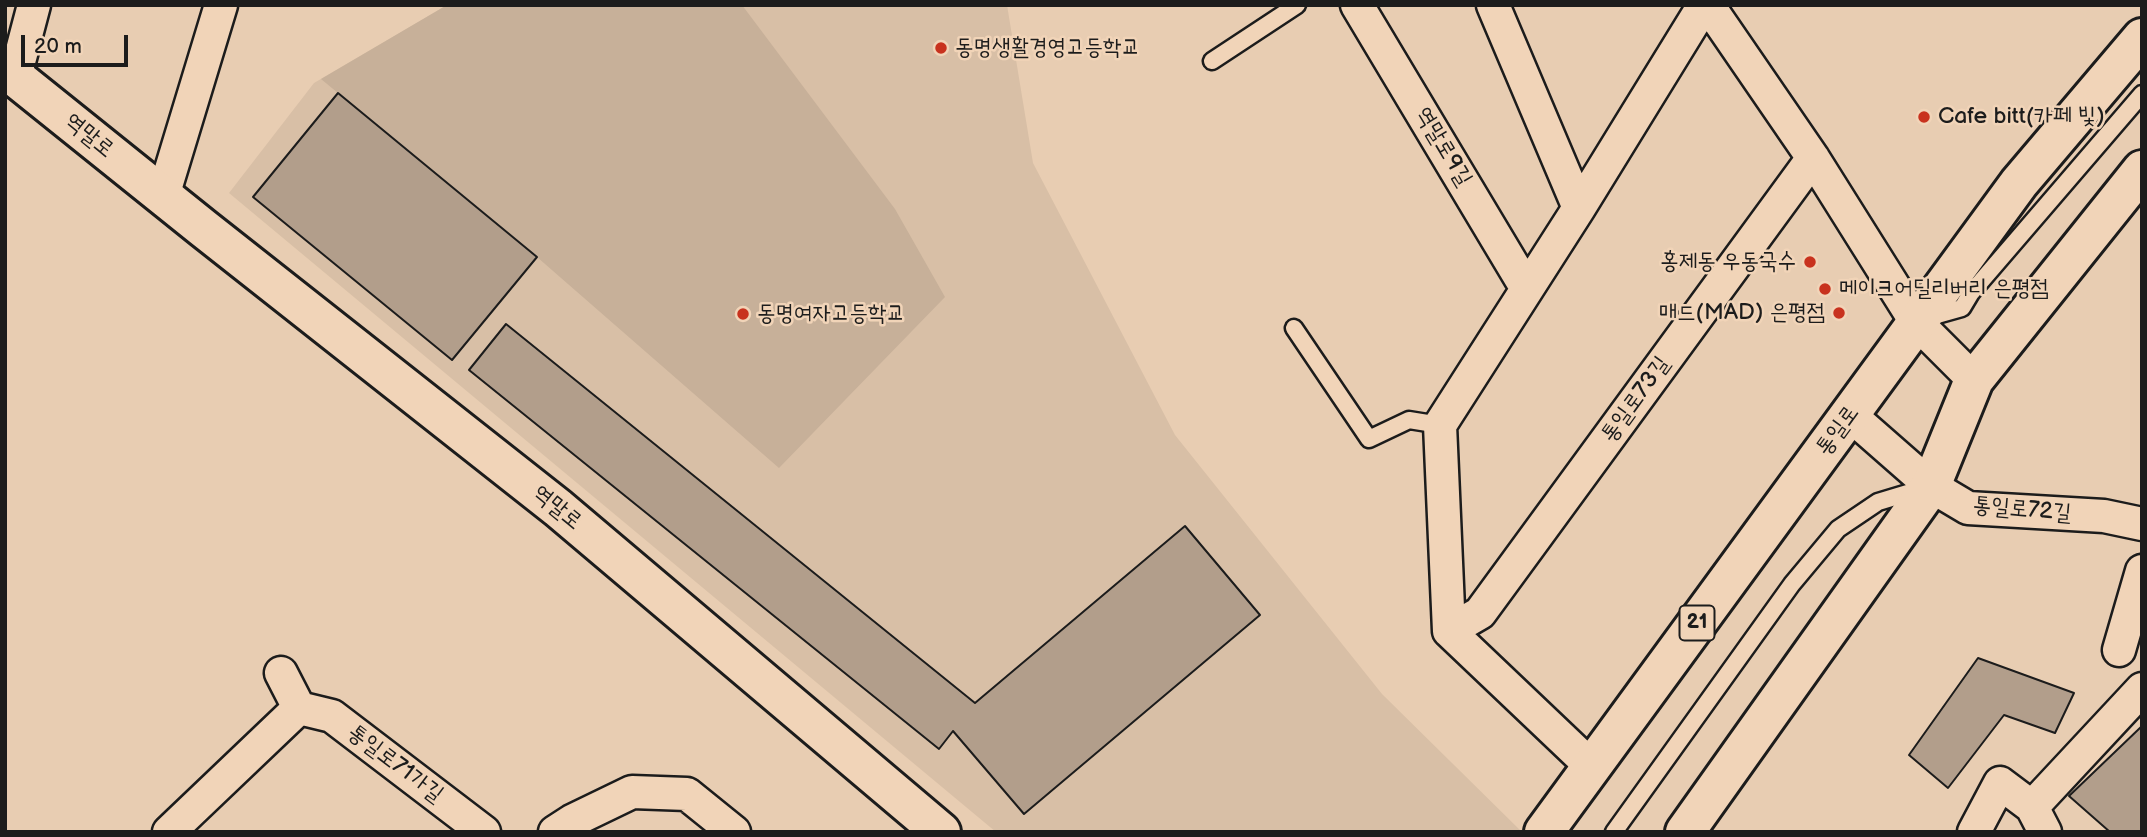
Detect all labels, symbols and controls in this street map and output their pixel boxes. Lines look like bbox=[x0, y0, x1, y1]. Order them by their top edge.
scale bar bbox=[24, 21, 131, 65]
text: 20 m bbox=[34, 34, 82, 59]
place label: 동명생활경영고등학교 bbox=[955, 34, 1140, 62]
marker: 동명생활경영고등학교 bbox=[933, 40, 949, 56]
street label: 역말로9길 bbox=[1409, 102, 1477, 192]
place label: Cafe bitt(카페 빛) bbox=[1938, 103, 2104, 131]
street label: 역말로 bbox=[59, 108, 119, 164]
marker: Cafe bitt(카페 빛) bbox=[1916, 109, 1932, 125]
place label: 홍제동 우동국수 bbox=[1660, 248, 1796, 276]
marker: 홍제동 우동국수 bbox=[1802, 254, 1818, 270]
place label: 메이크어딜리버리 은평점 bbox=[1839, 275, 2049, 303]
marker: 메이크어딜리버리 은평점 bbox=[1817, 281, 1833, 297]
place label: 매드(MAD) 은평점 bbox=[1659, 299, 1825, 327]
place label: 동명여자고등학교 bbox=[757, 300, 905, 328]
marker: 매드(MAD) 은평점 bbox=[1831, 305, 1847, 321]
marker: 동명여자고등학교 bbox=[735, 306, 751, 322]
street label: 통일로73길 bbox=[1596, 352, 1676, 448]
street label: 통일로 bbox=[1811, 400, 1865, 462]
street label: 역말로 bbox=[527, 480, 587, 536]
street label: 통일로72길 bbox=[1972, 492, 2072, 528]
road number: 21 bbox=[1680, 606, 1714, 640]
street label: 통일로71가길 bbox=[342, 719, 448, 809]

